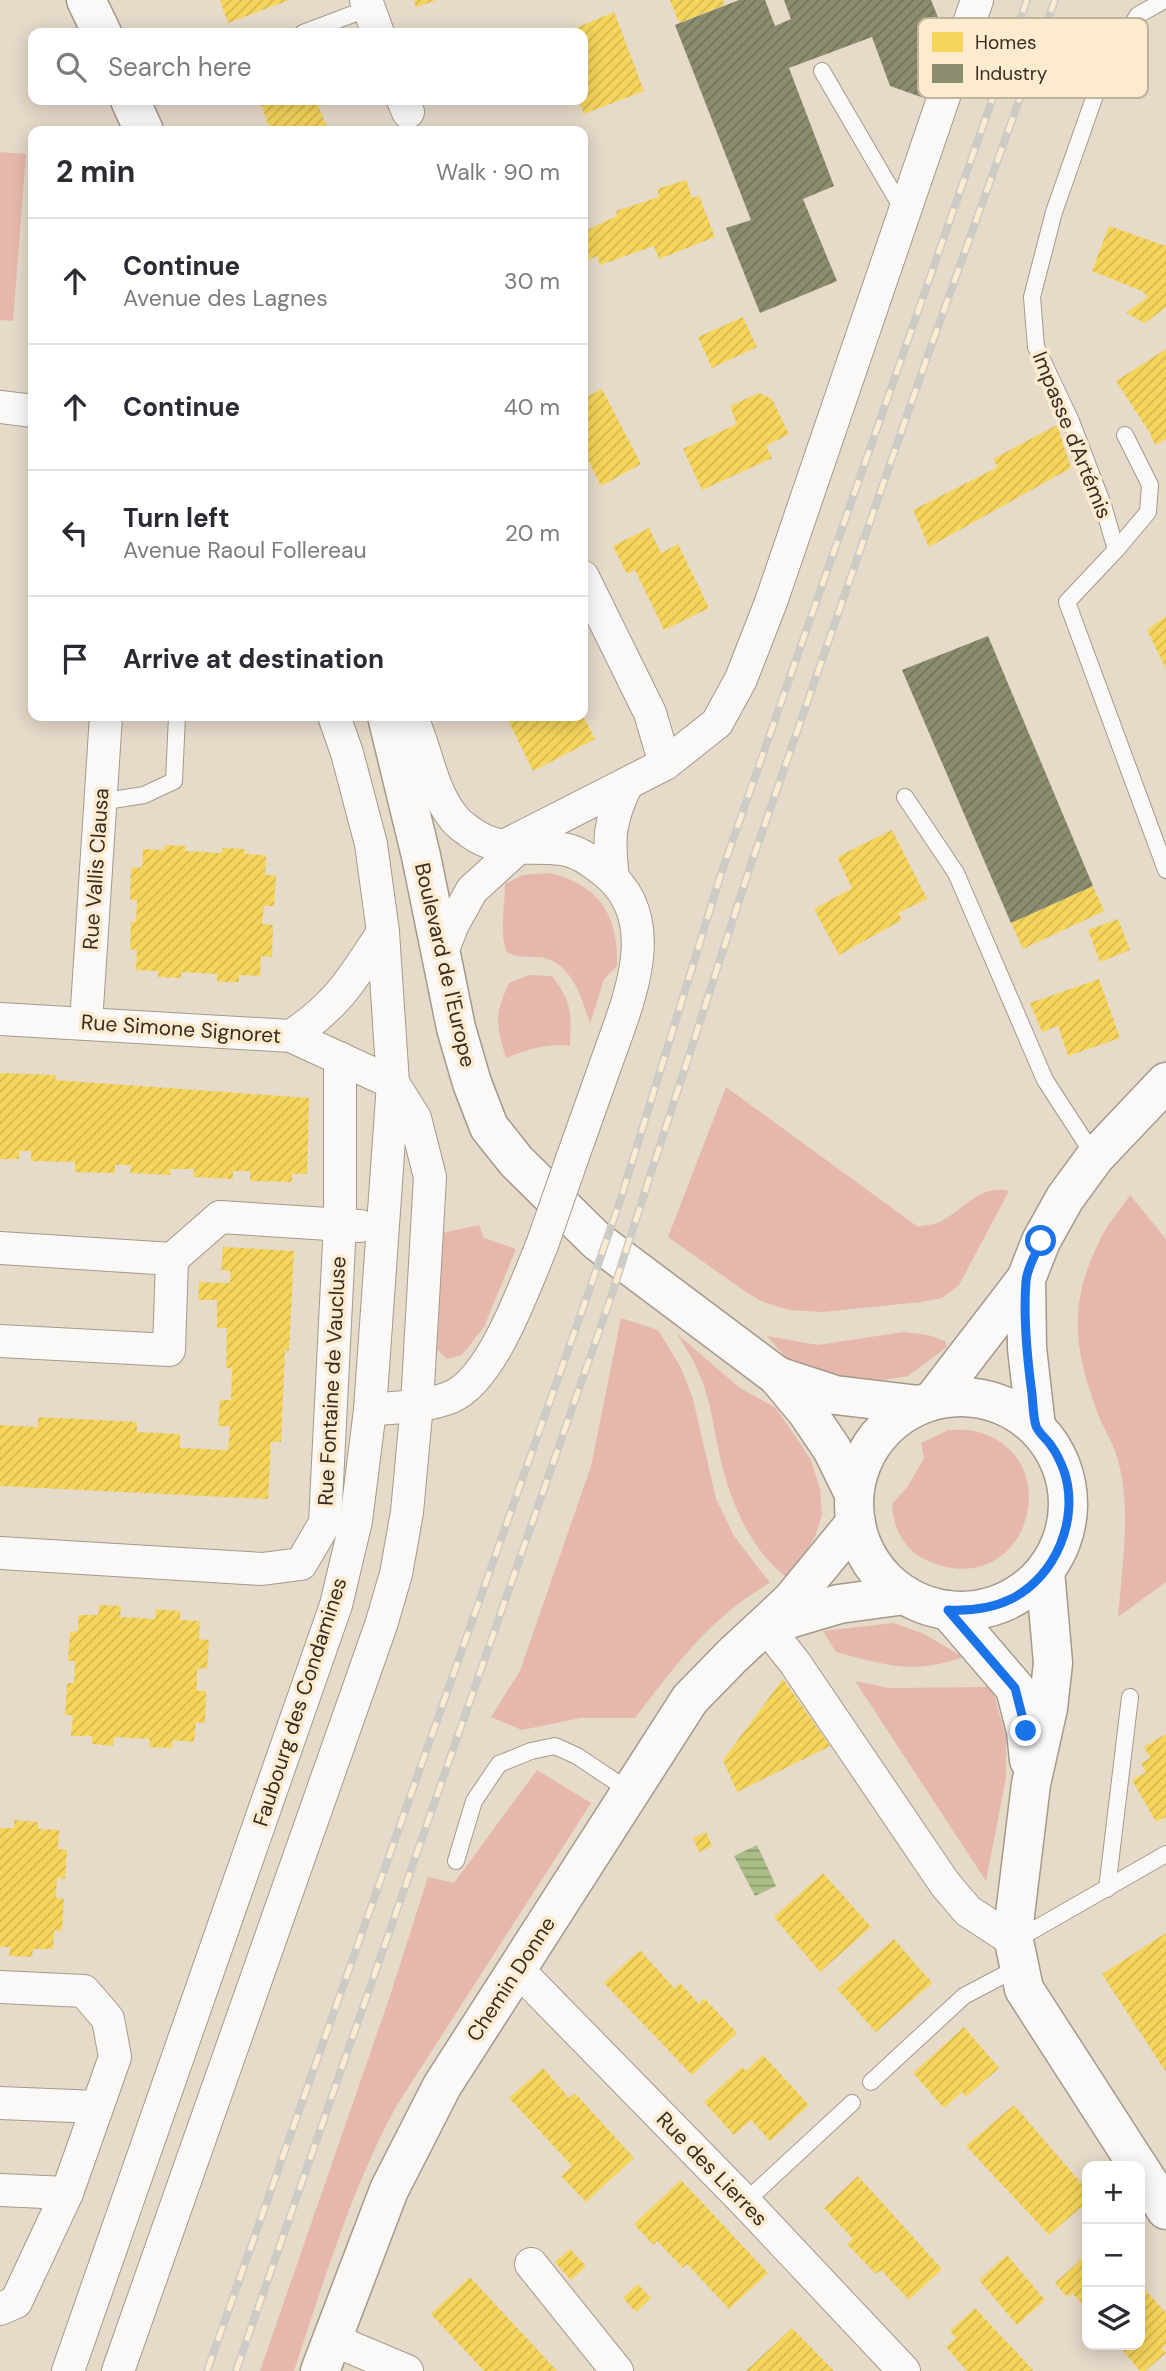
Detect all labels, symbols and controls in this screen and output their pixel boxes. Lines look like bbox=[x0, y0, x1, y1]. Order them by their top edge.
legend bbox=[918, 18, 1148, 98]
search box bbox=[28, 28, 588, 105]
text: Homes bbox=[975, 30, 1036, 55]
icon: search bbox=[52, 48, 90, 86]
text: Search here bbox=[108, 50, 251, 84]
text: Industry bbox=[975, 61, 1048, 86]
text: 2 min bbox=[56, 152, 135, 191]
text: Walk · 90 m bbox=[436, 157, 560, 187]
text: Continue bbox=[123, 249, 240, 283]
icon: ahead bbox=[56, 262, 94, 300]
text: 30 m bbox=[504, 266, 560, 296]
text: Avenue des Lagnes bbox=[123, 283, 328, 313]
street label: Impasse d'Artémis bbox=[1026, 347, 1118, 523]
icon: ahead bbox=[56, 388, 94, 426]
text: Continue bbox=[123, 390, 240, 424]
text: 40 m bbox=[504, 392, 560, 422]
text: Turn left bbox=[123, 501, 230, 535]
icon: left bbox=[56, 514, 94, 552]
text: 20 m bbox=[505, 518, 560, 548]
text: Avenue Raoul Follereau bbox=[123, 535, 367, 565]
icon: arrive bbox=[56, 640, 94, 678]
text: Arrive at destination bbox=[123, 642, 384, 676]
street label: Rue Vallis Clausa bbox=[76, 787, 116, 951]
street label: Boulevard de l'Europe bbox=[408, 860, 482, 1070]
street label: Rue Simone Signoret bbox=[80, 1008, 282, 1050]
route start bbox=[1025, 1225, 1056, 1256]
street label: Rue Fontaine de Vaucluse bbox=[311, 1255, 353, 1506]
street label: Faubourg des Condamines bbox=[246, 1574, 354, 1830]
route end bbox=[1010, 1715, 1041, 1746]
street label: Chemin Donne bbox=[460, 1911, 562, 2047]
street label: Rue des Lierres bbox=[650, 2106, 774, 2232]
map controls bbox=[1082, 2161, 1145, 2350]
button: + bbox=[1082, 2161, 1145, 2224]
button: − bbox=[1082, 2224, 1145, 2287]
button: layers bbox=[1082, 2287, 1145, 2350]

